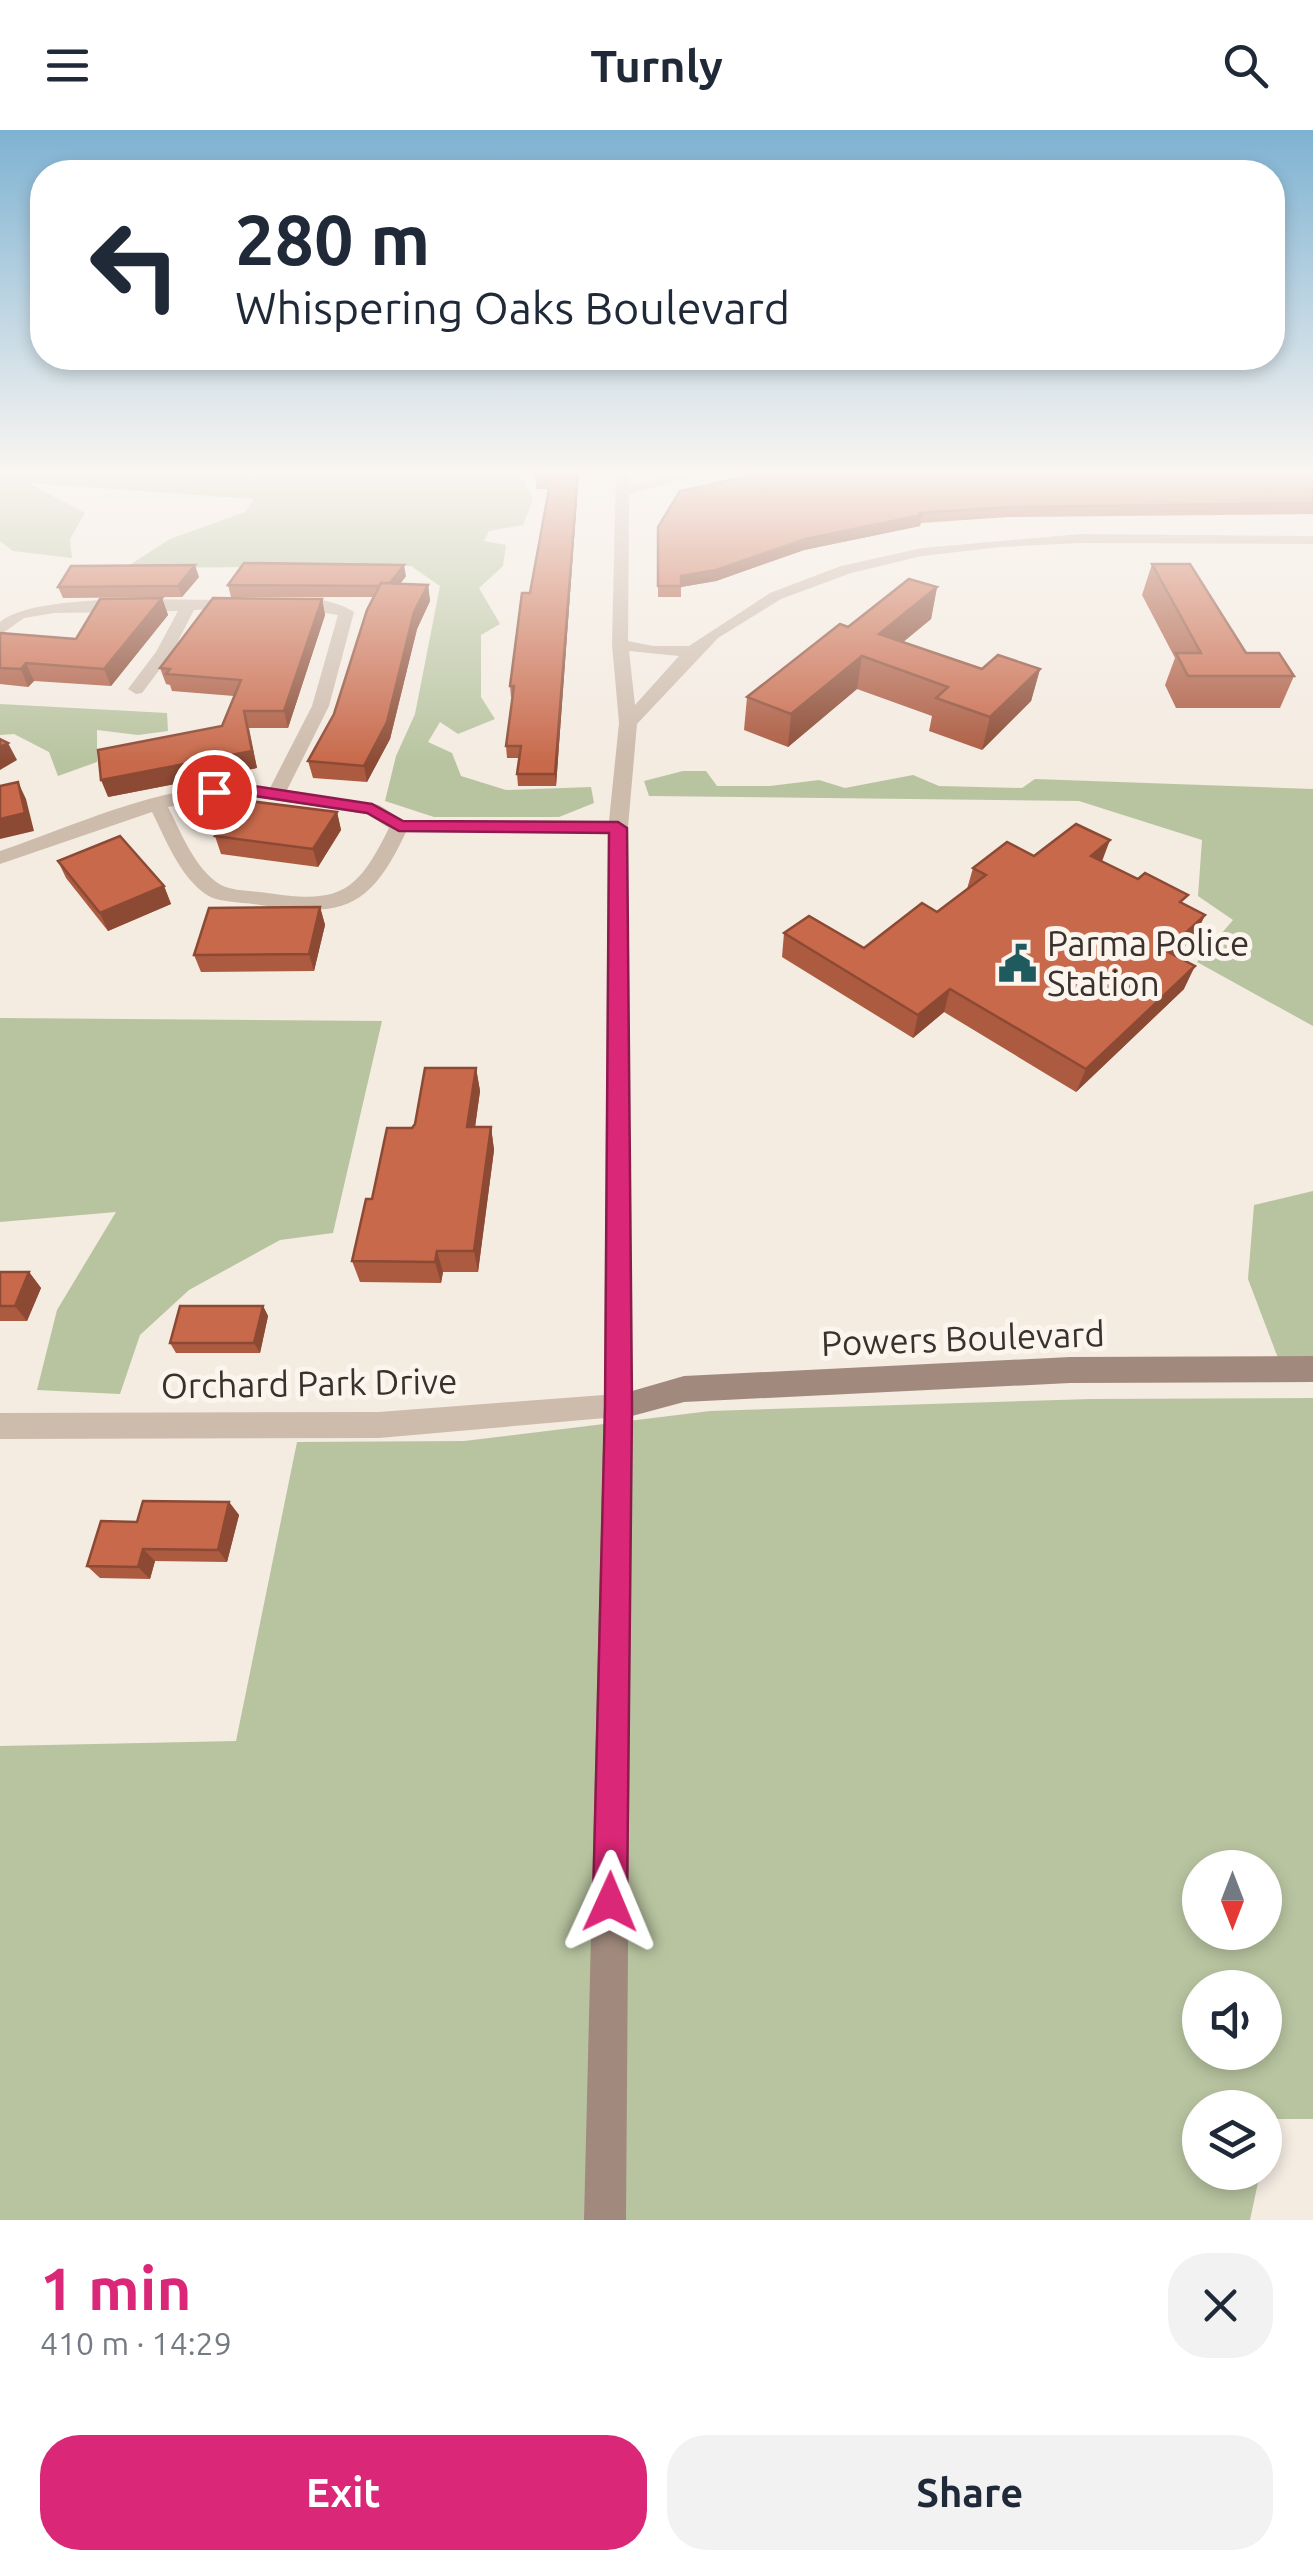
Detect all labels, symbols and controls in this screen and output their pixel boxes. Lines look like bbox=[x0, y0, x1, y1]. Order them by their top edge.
icon: menu bbox=[40, 38, 95, 93]
icon: search bbox=[1218, 38, 1273, 93]
text: Turnly bbox=[590, 40, 723, 91]
icon: left bbox=[70, 200, 200, 330]
text: 280 m bbox=[235, 200, 430, 278]
text: Whispering Oaks Boulevard bbox=[235, 282, 790, 333]
pin bbox=[172, 750, 257, 835]
icon: arrive bbox=[187, 765, 242, 820]
place label: Parma Police Station bbox=[1047, 923, 1249, 1003]
public building icon: Parma Police Station bbox=[996, 943, 1038, 985]
street label: Powers Boulevard bbox=[820, 1313, 1105, 1363]
street label: Orchard Park Drive bbox=[160, 1360, 458, 1406]
position arrow bbox=[558, 1850, 662, 1954]
north arrow bbox=[1182, 1850, 1282, 1950]
map controls bbox=[1182, 1850, 1282, 2190]
button: sound bbox=[1182, 1970, 1282, 2070]
button: layers bbox=[1182, 2090, 1282, 2190]
button: close bbox=[1168, 2253, 1273, 2358]
text: 1 min bbox=[40, 2254, 192, 2321]
text: 410 m · 14:29 bbox=[40, 2325, 232, 2361]
button: Exit bbox=[40, 2435, 647, 2550]
button: Share bbox=[667, 2435, 1273, 2550]

